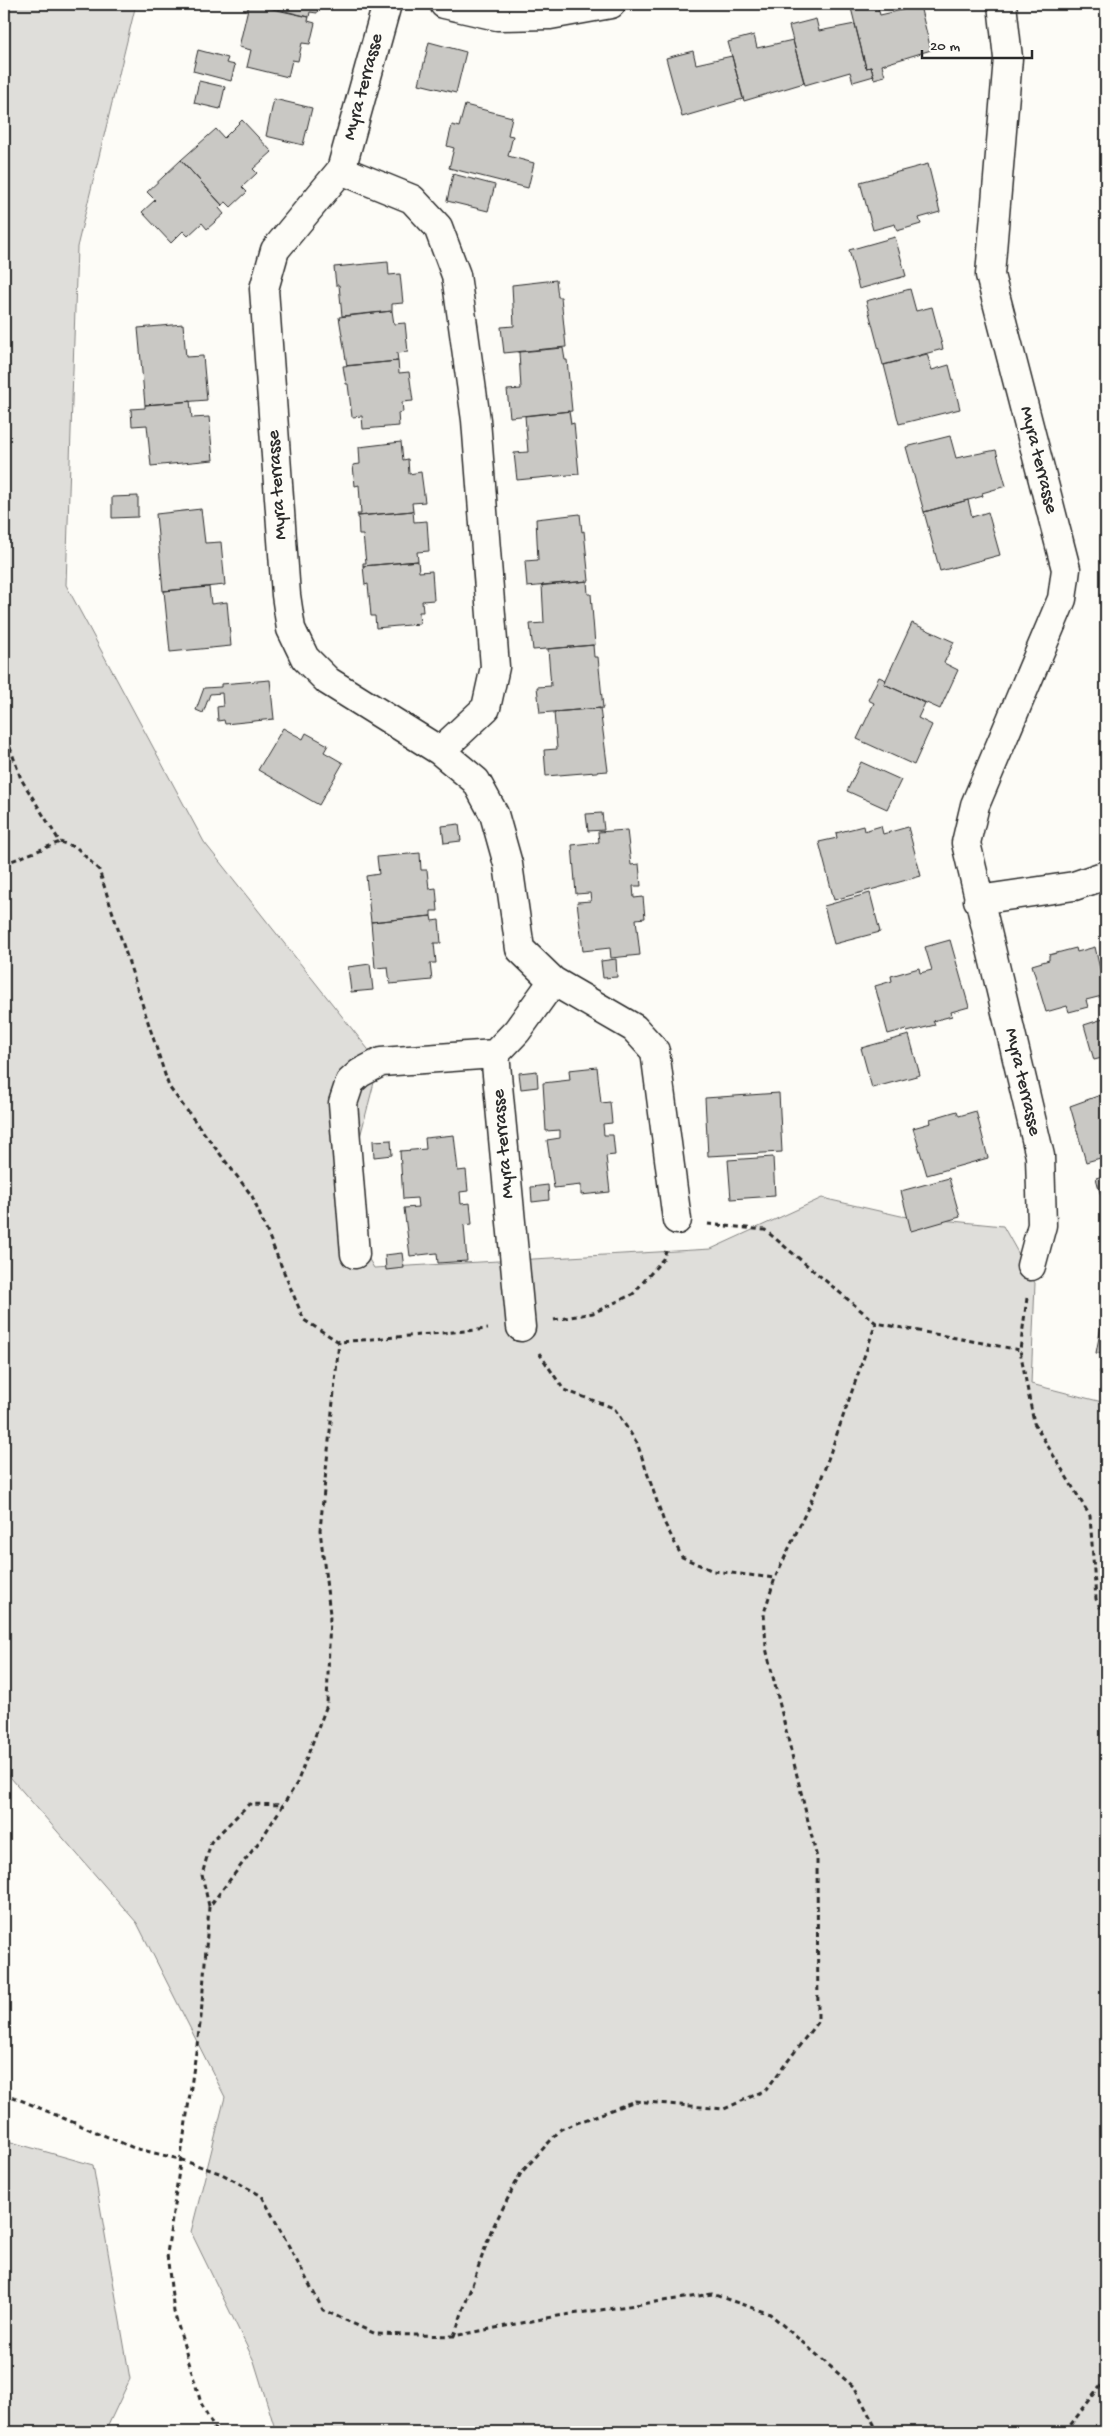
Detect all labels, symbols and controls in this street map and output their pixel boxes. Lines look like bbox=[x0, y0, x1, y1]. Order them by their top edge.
scale bar bbox=[922, 28, 1032, 60]
street label: Myra terrasse bbox=[339, 31, 389, 143]
text: 20 m bbox=[930, 38, 960, 56]
street label: Myra terrasse bbox=[1014, 404, 1062, 516]
street label: Myra terrasse bbox=[263, 429, 293, 541]
street label: Myra terrasse bbox=[998, 1026, 1046, 1138]
street label: Myra terrasse bbox=[488, 1088, 520, 1200]

